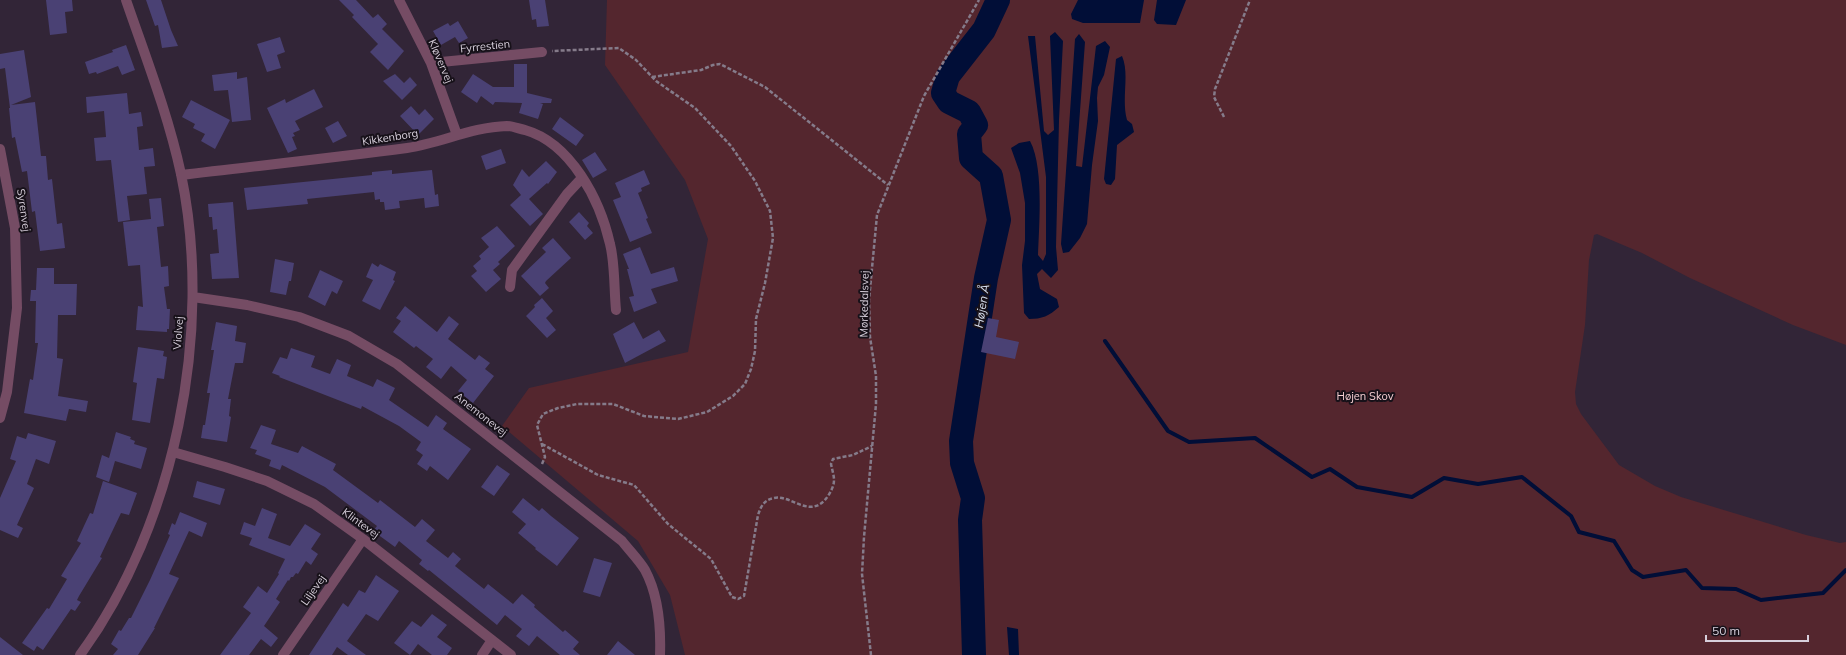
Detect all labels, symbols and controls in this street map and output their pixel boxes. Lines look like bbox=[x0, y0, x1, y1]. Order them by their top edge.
street label: Fyrrestien bbox=[459, 36, 511, 56]
street label: Kløvervej bbox=[426, 37, 456, 85]
street label: Kikkenborg bbox=[361, 126, 419, 148]
street label: Syrenvej bbox=[14, 188, 34, 232]
street label: Mørkedalsvej bbox=[856, 271, 872, 337]
water label: Højen Å bbox=[971, 283, 992, 329]
street label: Violvej bbox=[170, 316, 186, 350]
street label: Anemonevej bbox=[452, 389, 510, 439]
park label: Højen Skov bbox=[1336, 389, 1394, 403]
street label: Klintevej bbox=[340, 505, 382, 541]
street label: Liljevej bbox=[297, 572, 329, 608]
scale bar bbox=[1706, 617, 1808, 643]
text: 50 m bbox=[1712, 623, 1740, 638]

